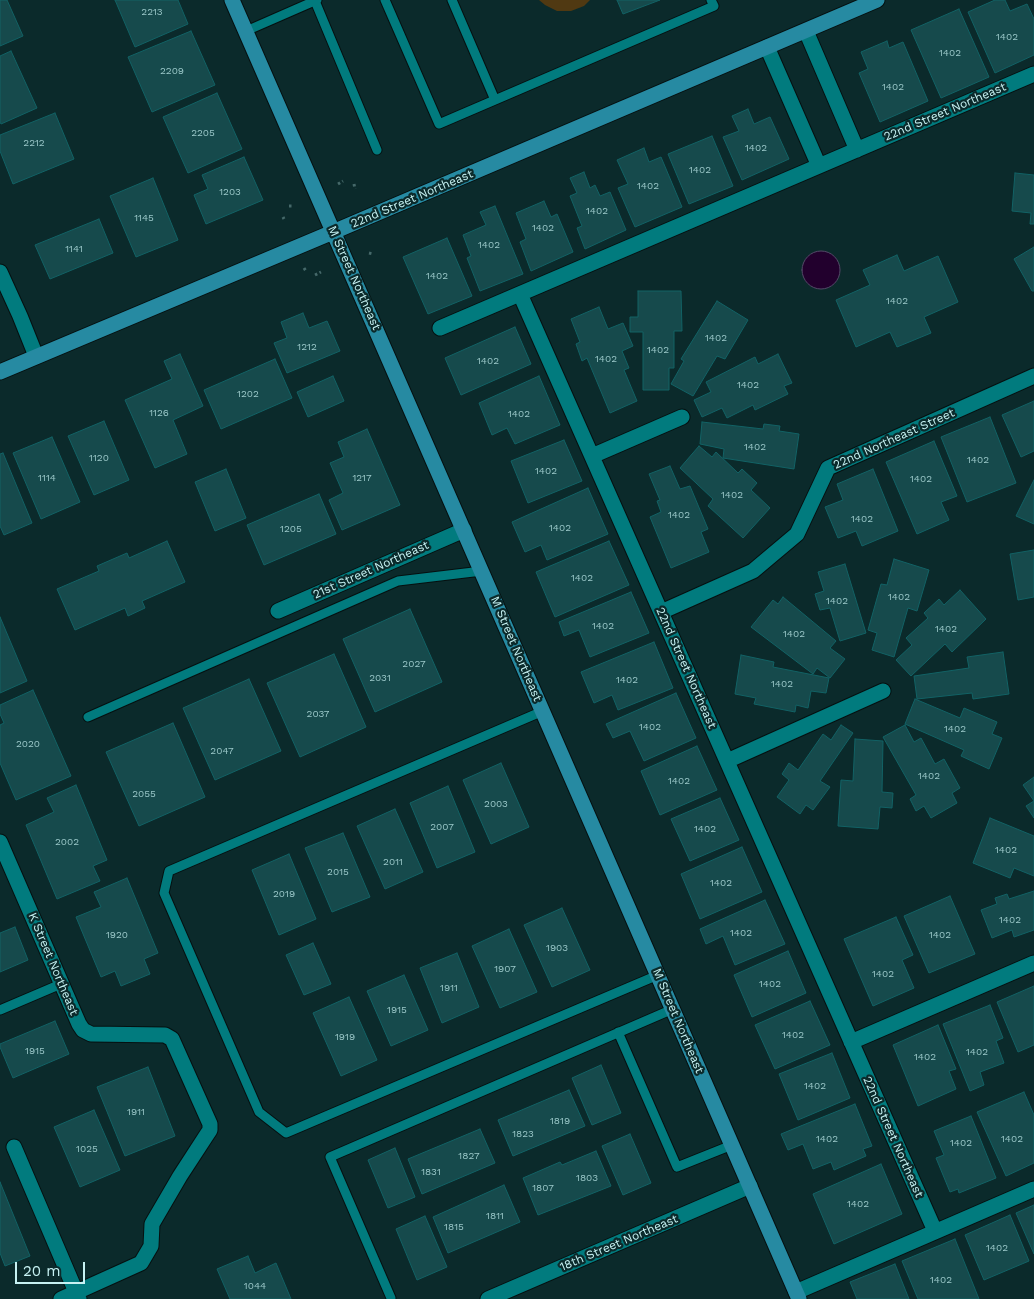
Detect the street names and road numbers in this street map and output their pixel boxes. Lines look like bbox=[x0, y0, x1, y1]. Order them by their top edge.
street label: 22nd Street Northeast bbox=[882, 80, 1008, 144]
street label: 22nd Street Northeast bbox=[349, 167, 475, 231]
street label: M Street Northeast bbox=[325, 224, 383, 332]
street label: 22nd Northeast Street bbox=[831, 406, 957, 472]
street label: 21st Street Northeast bbox=[311, 538, 431, 602]
street label: M Street Northeast bbox=[487, 594, 545, 704]
street label: 22nd Street Northeast bbox=[653, 605, 719, 731]
street label: K Street Northeast bbox=[25, 910, 81, 1018]
street label: M Street Northeast bbox=[649, 966, 707, 1076]
street label: 22nd Street Northeast bbox=[860, 1074, 926, 1200]
street label: 18th Street Northeast bbox=[558, 1212, 680, 1274]

